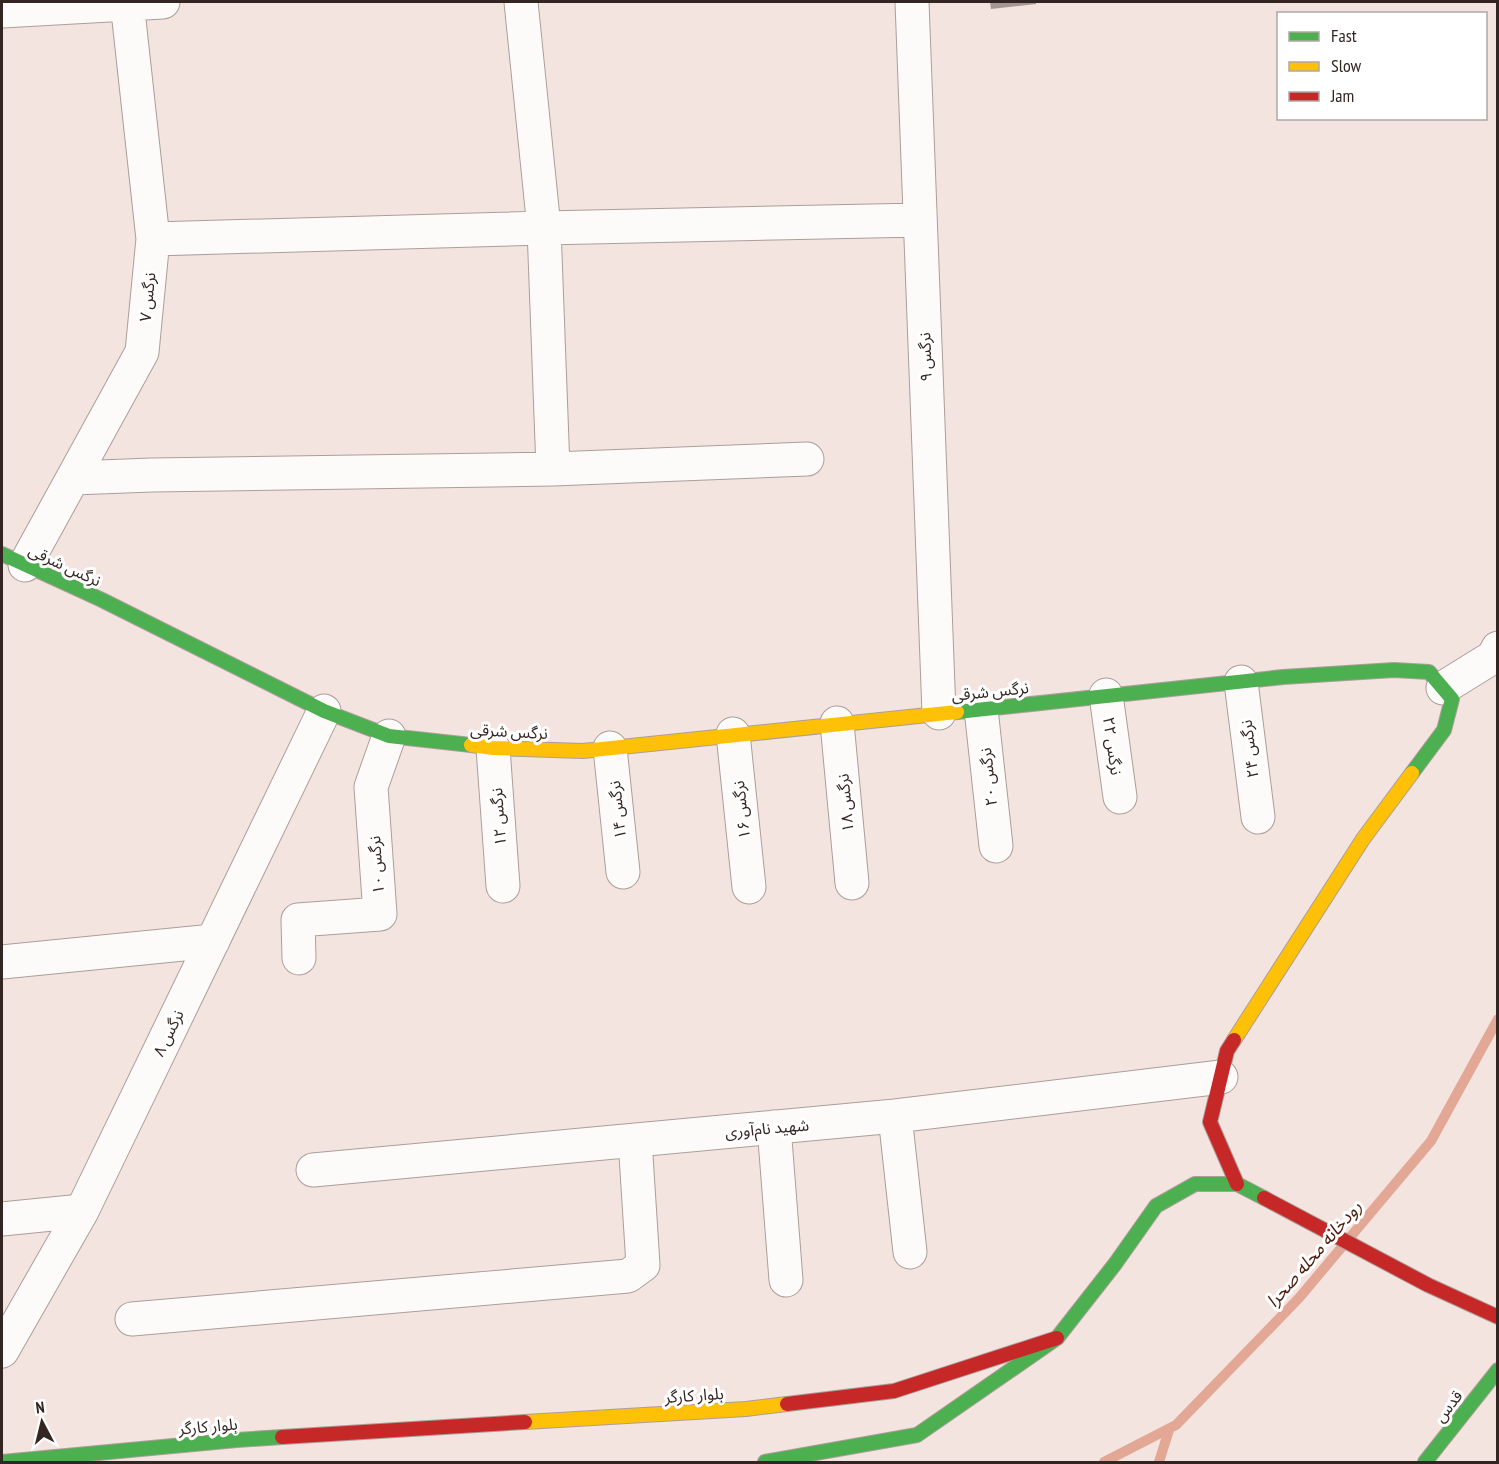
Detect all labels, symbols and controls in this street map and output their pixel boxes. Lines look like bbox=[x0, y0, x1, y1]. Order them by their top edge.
legend bbox=[1277, 12, 1487, 120]
text: Fast bbox=[1331, 24, 1357, 47]
text: Slow bbox=[1331, 54, 1362, 77]
text: Jam bbox=[1330, 84, 1354, 107]
street label: نرگس ۷ bbox=[134, 271, 160, 323]
street label: نرگس ۹ bbox=[914, 332, 936, 382]
street label: نرگس شرقی bbox=[26, 540, 104, 590]
street label: نرگس شرقی bbox=[950, 677, 1030, 705]
street label: نرگس ۲۲ bbox=[1099, 716, 1127, 776]
street label: نرگس شرقی bbox=[470, 719, 548, 743]
street label: نرگس ۲۴ bbox=[1236, 719, 1262, 779]
street label: نرگس ۲۰ bbox=[975, 747, 1001, 807]
street label: نرگس ۱۸ bbox=[832, 773, 858, 833]
street label: نرگس ۱۴ bbox=[604, 780, 630, 840]
street label: نرگس ۱۶ bbox=[728, 780, 754, 840]
street label: نرگس ۱۲ bbox=[486, 787, 510, 847]
street label: نرگس ۱۰ bbox=[364, 835, 388, 895]
street label: نرگس ۸ bbox=[148, 1006, 188, 1060]
street label: شهید نام‌آوری bbox=[724, 1114, 810, 1145]
water label: رودخانه محله صحرا bbox=[1261, 1195, 1367, 1312]
street label: بلوار کارگر bbox=[663, 1383, 724, 1407]
street label: قدس bbox=[1429, 1386, 1467, 1426]
north arrow bbox=[12, 1392, 72, 1452]
text: N bbox=[35, 1397, 46, 1418]
street label: بلوار کارگر bbox=[177, 1413, 238, 1439]

